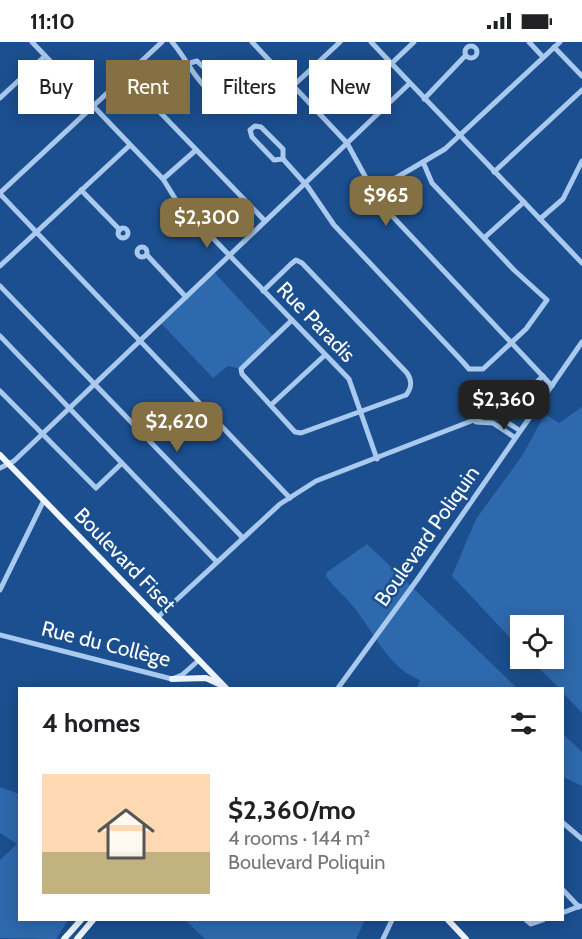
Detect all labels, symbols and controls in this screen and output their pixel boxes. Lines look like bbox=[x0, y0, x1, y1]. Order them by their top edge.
text: 11:10 bbox=[30, 8, 75, 35]
chip: Buy bbox=[18, 60, 94, 114]
chip: Rent bbox=[106, 60, 190, 114]
chip: Filters bbox=[202, 60, 297, 114]
chip: New bbox=[309, 60, 391, 114]
pin: $965 bbox=[350, 176, 422, 227]
text: $965 bbox=[364, 183, 408, 207]
pin: $2,300 bbox=[158, 198, 256, 249]
text: $2,300 bbox=[174, 205, 240, 229]
street label: Rue Paradis bbox=[272, 276, 361, 367]
pin: $2,360 bbox=[455, 380, 553, 431]
text: $2,360 bbox=[473, 387, 535, 411]
pin: $2,620 bbox=[128, 402, 226, 453]
text: $2,620 bbox=[146, 409, 208, 433]
street label: Boulevard Poliquin bbox=[369, 461, 484, 611]
street label: Boulevard Fiset bbox=[69, 502, 181, 617]
street label: Rue du Collège bbox=[39, 615, 174, 672]
map controls bbox=[510, 615, 564, 669]
button: locate bbox=[510, 615, 564, 669]
text: 4 homes bbox=[42, 707, 140, 739]
icon: filters bbox=[507, 707, 540, 740]
text: $2,360/mo bbox=[228, 794, 356, 826]
icon: home bbox=[90, 798, 162, 870]
text: 4 rooms · 144 m² bbox=[228, 826, 370, 850]
text: Boulevard Poliquin bbox=[228, 850, 385, 874]

